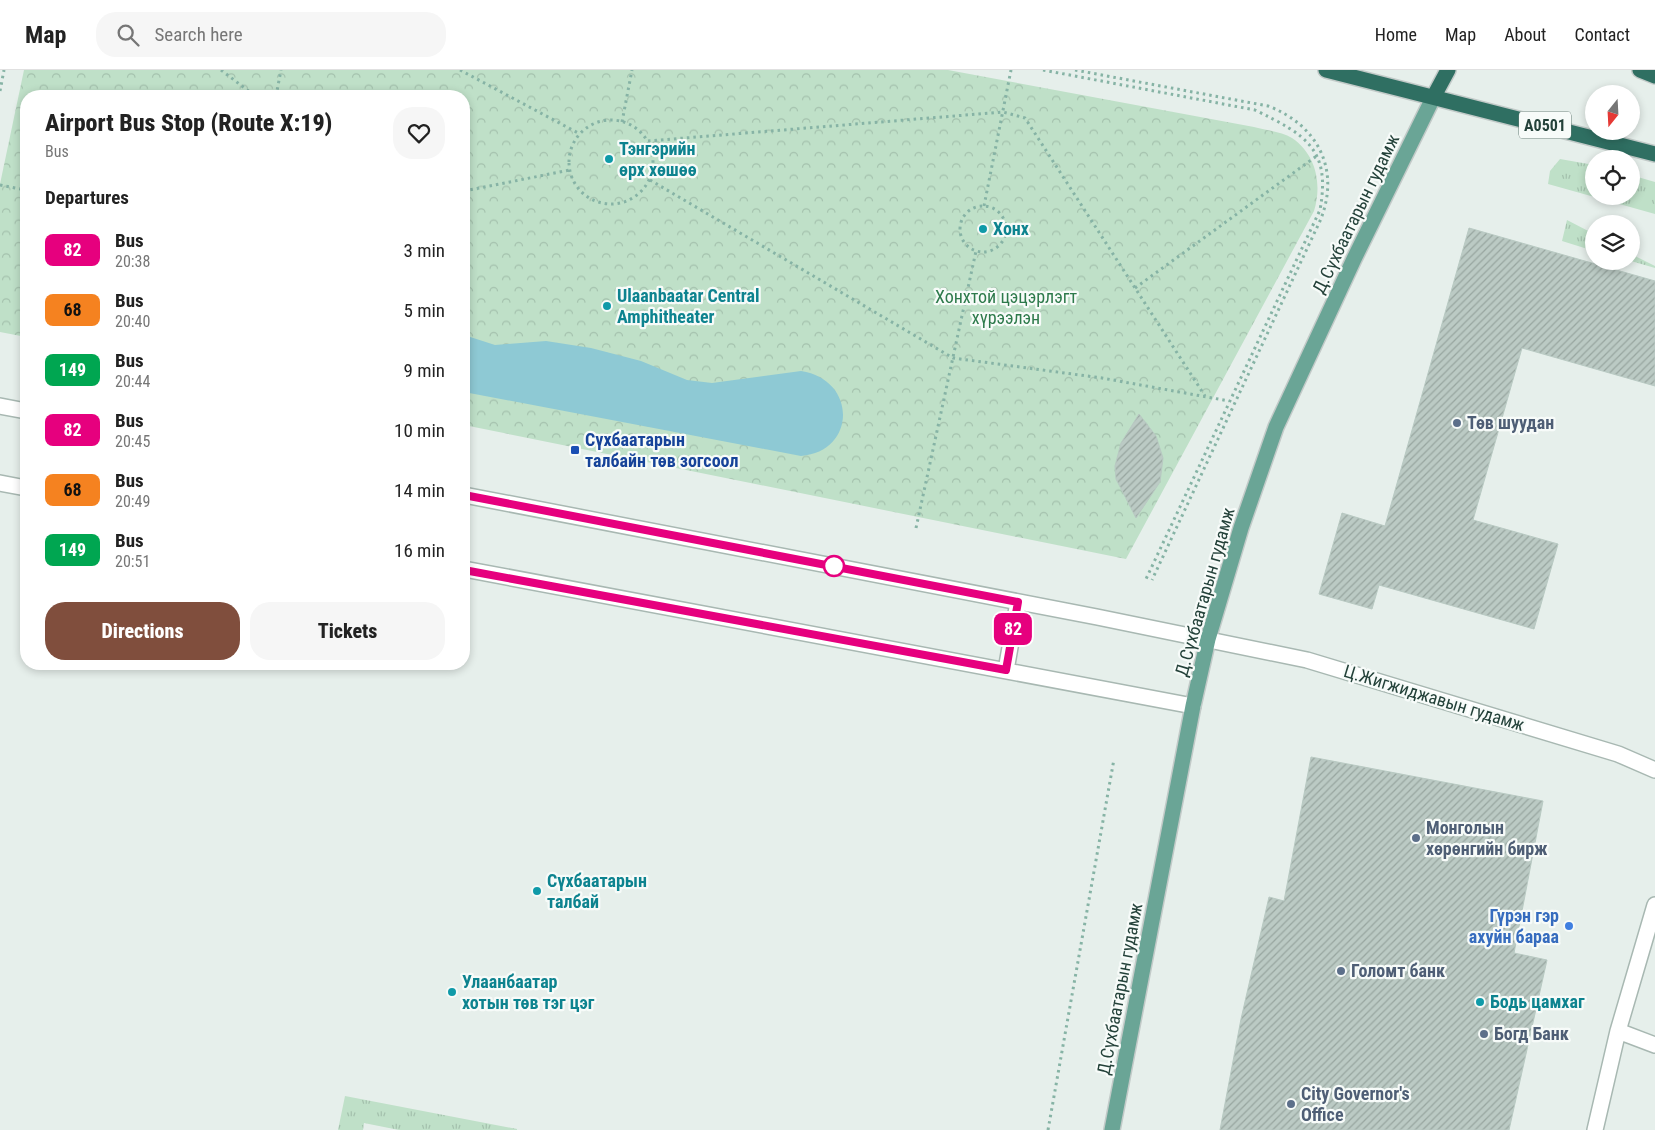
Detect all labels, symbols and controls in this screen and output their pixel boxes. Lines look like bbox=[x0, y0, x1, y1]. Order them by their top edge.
search box bbox=[96, 12, 446, 57]
text: Map bbox=[25, 21, 66, 49]
icon: search bbox=[114, 21, 142, 49]
text: Search here bbox=[154, 23, 243, 46]
text: Home bbox=[1375, 24, 1417, 45]
text: Map bbox=[1445, 24, 1476, 45]
text: About bbox=[1504, 24, 1546, 45]
text: Contact bbox=[1574, 24, 1630, 45]
north arrow bbox=[1585, 85, 1640, 140]
map controls bbox=[1585, 85, 1640, 270]
button: heart bbox=[393, 107, 445, 159]
text: Airport Bus Stop (Route X:19) bbox=[45, 109, 332, 137]
road number: A0501 bbox=[1519, 112, 1571, 138]
street label: Д.Сүхбаатарын гудамж bbox=[1308, 131, 1403, 297]
place label: Тэнгэрийн өрх хөшөө bbox=[619, 138, 697, 180]
text: Bus bbox=[45, 142, 69, 161]
button: locate bbox=[1585, 150, 1640, 205]
marker: Тэнгэрийн өрх хөшөө bbox=[603, 153, 615, 165]
text: Departures bbox=[45, 186, 129, 209]
button: layers bbox=[1585, 215, 1640, 270]
place label: Хонх bbox=[993, 218, 1029, 239]
marker: Хонх bbox=[977, 223, 989, 235]
text: Bus bbox=[115, 229, 144, 252]
text: 82 bbox=[63, 239, 82, 260]
text: 3 min bbox=[403, 239, 445, 262]
text: 20:38 bbox=[115, 252, 150, 271]
place label: Ulaanbaatar Central Amphitheater bbox=[617, 285, 760, 327]
park label: Хонхтой цэцэрлэгт хүрээлэн bbox=[935, 286, 1077, 328]
text: Bus bbox=[115, 289, 144, 312]
text: 68 bbox=[63, 299, 82, 320]
text: 5 min bbox=[403, 299, 445, 322]
marker: Ulaanbaatar Central Amphitheater bbox=[601, 300, 613, 312]
text: 20:40 bbox=[115, 312, 150, 331]
text: Bus bbox=[115, 349, 144, 372]
text: 149 bbox=[59, 359, 86, 380]
text: 9 min bbox=[403, 359, 445, 382]
text: 20:44 bbox=[115, 372, 150, 391]
text: Bus bbox=[115, 409, 144, 432]
place label: Төв шуудан bbox=[1467, 412, 1554, 433]
marker: Төв шуудан bbox=[1451, 417, 1463, 429]
text: 82 bbox=[63, 419, 82, 440]
text: 10 min bbox=[394, 419, 445, 442]
place label: Сүхбаатарын талбайн төв зогсоол bbox=[585, 429, 738, 471]
text: 20:45 bbox=[115, 432, 150, 451]
marker: Сүхбаатарын талбайн төв зогсоол bbox=[569, 444, 581, 456]
text: Bus bbox=[115, 469, 144, 492]
text: 68 bbox=[63, 479, 82, 500]
text: 14 min bbox=[394, 479, 445, 502]
text: 20:49 bbox=[115, 492, 150, 511]
street label: Д.Сүхбаатарын гудамж bbox=[1170, 505, 1239, 679]
text: Bus bbox=[115, 529, 144, 552]
text: 149 bbox=[59, 539, 86, 560]
text: 16 min bbox=[394, 539, 445, 562]
text: 20:51 bbox=[115, 552, 150, 571]
unlabelled marker bbox=[823, 555, 845, 577]
button: Directions bbox=[45, 602, 240, 660]
button: Tickets bbox=[250, 602, 445, 660]
line badge: 82 bbox=[990, 613, 1036, 645]
text: 82 bbox=[1004, 618, 1022, 639]
street label: Ц.Жигжиджавын гудамж bbox=[1341, 660, 1527, 735]
place label: Монголын хөрөнгийн бирж bbox=[1426, 817, 1548, 859]
marker: Монголын хөрөнгийн бирж bbox=[1410, 832, 1422, 844]
place label: Сүхбаатарын талбай bbox=[547, 870, 647, 912]
marker: Сүхбаатарын талбай bbox=[531, 885, 543, 897]
street label: Д.Сүхбаатарын гудамж bbox=[1093, 901, 1146, 1077]
place label: Гүрэн гэр ахуйн бараа bbox=[1469, 905, 1559, 947]
marker: Гүрэн гэр ахуйн бараа bbox=[1563, 920, 1575, 932]
place label: Голомт банк bbox=[1351, 960, 1445, 981]
marker: Голомт банк bbox=[1335, 965, 1347, 977]
place label: Улаанбаатар хотын төв тэг цэг bbox=[462, 971, 595, 1013]
marker: Улаанбаатар хотын төв тэг цэг bbox=[446, 986, 458, 998]
place label: Бодь цамхаг bbox=[1490, 991, 1585, 1012]
marker: Бодь цамхаг bbox=[1474, 996, 1486, 1008]
place label: Богд Банк bbox=[1494, 1023, 1569, 1044]
marker: Богд Банк bbox=[1478, 1028, 1490, 1040]
place label: City Governor's Office bbox=[1301, 1083, 1410, 1125]
marker: City Governor's Office bbox=[1285, 1098, 1297, 1110]

